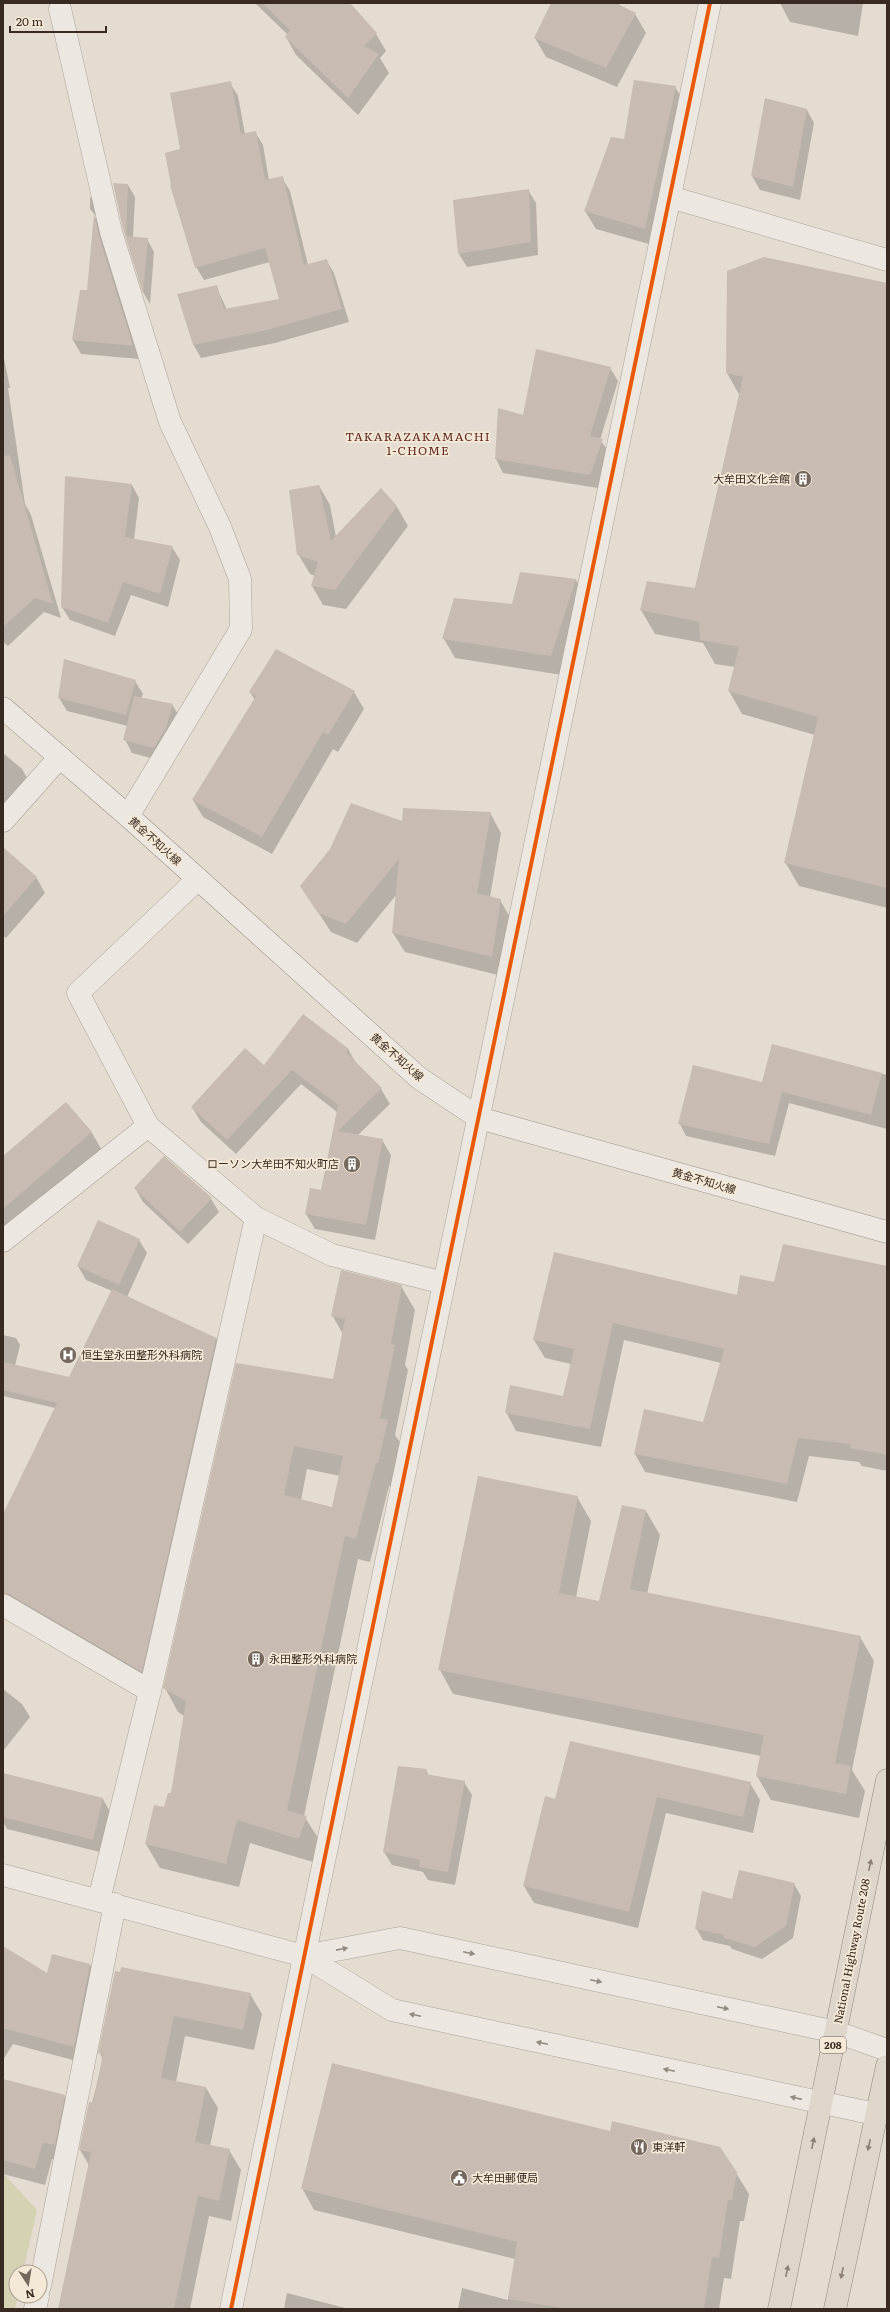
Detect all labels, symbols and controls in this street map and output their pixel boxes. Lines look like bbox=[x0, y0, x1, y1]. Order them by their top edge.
scale bar bbox=[10, 8, 106, 34]
text: 20 m bbox=[16, 12, 43, 30]
district label: TAKARAZAKAMACHI 1-CHOME bbox=[345, 427, 491, 459]
building icon: 大牟田文化会館 bbox=[793, 469, 813, 489]
place label: 大牟田文化会館 bbox=[713, 470, 790, 486]
street label: 黄金不知火線 bbox=[126, 812, 186, 868]
street label: 黄金不知火線 bbox=[368, 1029, 428, 1084]
building icon: ローソン大牟田不知火町店 bbox=[342, 1154, 362, 1174]
place label: ローソン大牟田不知火町店 bbox=[207, 1155, 339, 1171]
street label: 黄金不知火線 bbox=[670, 1163, 738, 1197]
hospital icon: 恒生堂永田整形外科病院 bbox=[58, 1345, 78, 1365]
place label: 恒生堂永田整形外科病院 bbox=[81, 1346, 202, 1362]
building icon: 永田整形外科病院 bbox=[246, 1649, 266, 1669]
place label: 永田整形外科病院 bbox=[269, 1650, 357, 1666]
one-way arrow bbox=[867, 1859, 873, 1871]
street label: National Highway Route 208 bbox=[829, 1877, 873, 2025]
one-way arrow bbox=[336, 1946, 348, 1952]
one-way arrow bbox=[463, 1950, 476, 1956]
one-way arrow bbox=[590, 1978, 603, 1984]
one-way arrow bbox=[717, 2006, 730, 2012]
one-way arrow bbox=[409, 2011, 421, 2017]
road number: 208 bbox=[820, 2037, 846, 2053]
one-way arrow bbox=[536, 2039, 548, 2045]
one-way arrow bbox=[663, 2067, 675, 2073]
one-way arrow bbox=[790, 2094, 802, 2100]
restaurant icon: 東洋軒 bbox=[629, 2137, 649, 2157]
one-way arrow bbox=[810, 2137, 816, 2150]
place label: 東洋軒 bbox=[652, 2138, 686, 2154]
one-way arrow bbox=[865, 2139, 871, 2152]
public building icon: 大牟田郵便局 bbox=[449, 2168, 469, 2188]
place label: 大牟田郵便局 bbox=[472, 2169, 538, 2185]
north arrow bbox=[8, 2264, 48, 2304]
one-way arrow bbox=[784, 2265, 790, 2277]
one-way arrow bbox=[839, 2267, 845, 2279]
text: N bbox=[24, 2286, 36, 2304]

